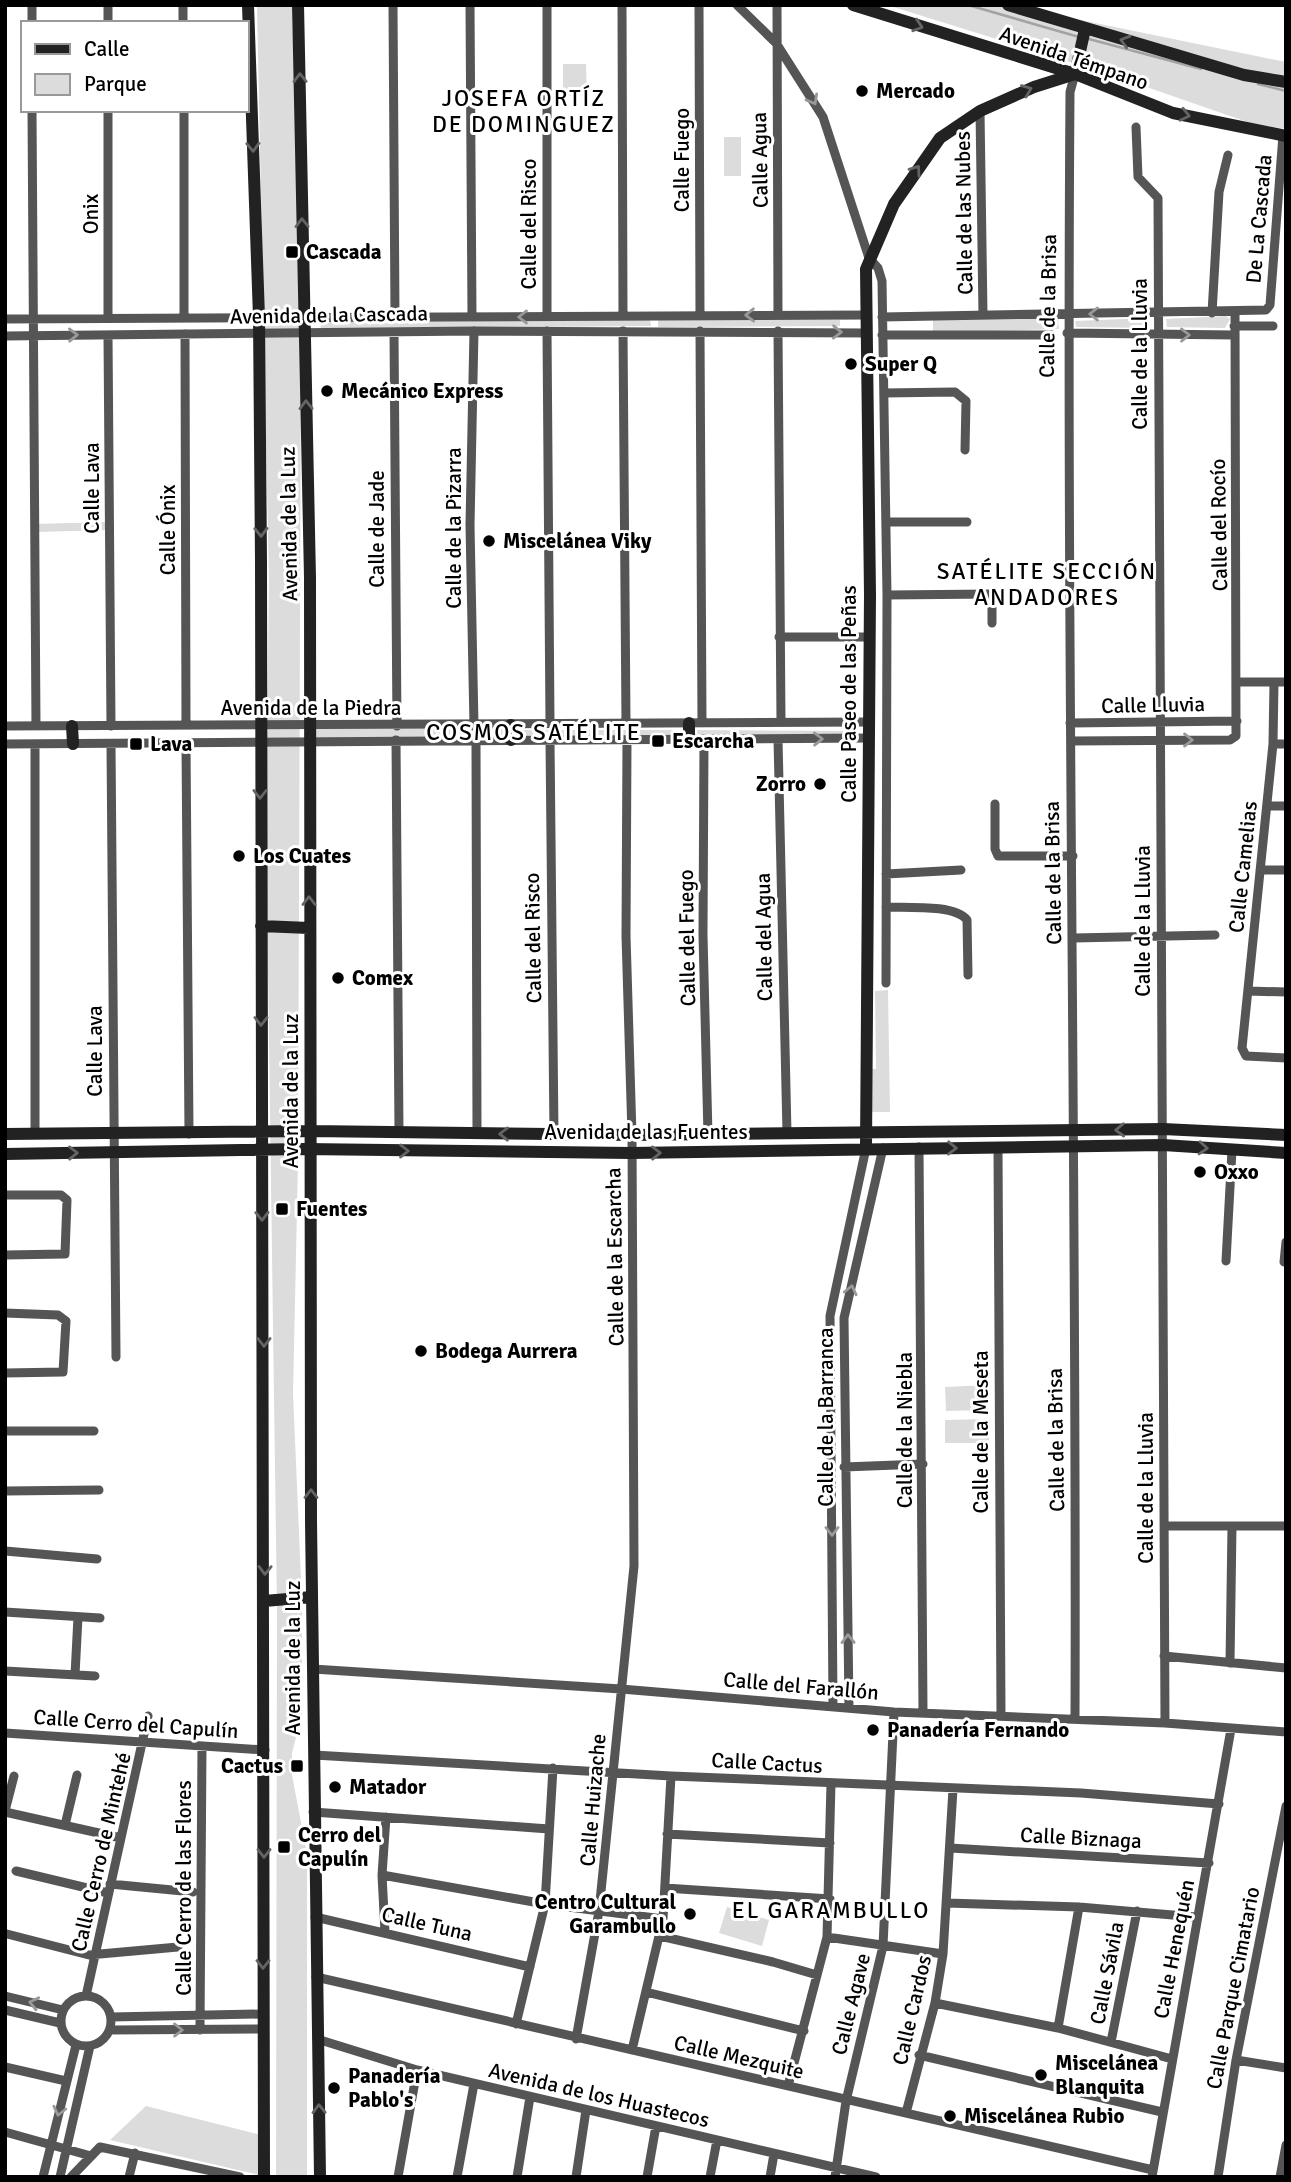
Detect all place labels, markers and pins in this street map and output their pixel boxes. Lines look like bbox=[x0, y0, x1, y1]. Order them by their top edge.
place label: Mercado bbox=[876, 78, 955, 104]
marker: Mercado bbox=[854, 83, 870, 99]
place label: Cascada bbox=[306, 239, 382, 265]
marker: Cascada bbox=[284, 244, 300, 260]
place label: Super Q bbox=[865, 351, 937, 377]
marker: Super Q bbox=[843, 356, 859, 372]
place label: Mecánico Express bbox=[341, 378, 503, 404]
marker: Mecánico Express bbox=[319, 383, 335, 399]
place label: Miscelánea Viky bbox=[503, 528, 652, 554]
marker: Miscelánea Viky bbox=[481, 533, 497, 549]
place label: Escarcha bbox=[672, 728, 754, 754]
place label: Lava bbox=[150, 731, 192, 757]
marker: Escarcha bbox=[650, 733, 666, 749]
marker: Lava bbox=[128, 736, 144, 752]
place label: Zorro bbox=[756, 771, 806, 797]
marker: Zorro bbox=[812, 776, 828, 792]
place label: Los Cuates bbox=[253, 843, 351, 869]
marker: Los Cuates bbox=[231, 848, 247, 864]
place label: Comex bbox=[352, 965, 414, 991]
marker: Comex bbox=[330, 970, 346, 986]
place label: Oxxo bbox=[1214, 1159, 1259, 1185]
marker: Oxxo bbox=[1192, 1164, 1208, 1180]
place label: Fuentes bbox=[296, 1196, 367, 1222]
marker: Fuentes bbox=[274, 1201, 290, 1217]
place label: Bodega Aurrera bbox=[435, 1338, 578, 1364]
marker: Bodega Aurrera bbox=[413, 1343, 429, 1359]
place label: Panadería Fernando bbox=[887, 1717, 1069, 1743]
marker: Panadería Fernando bbox=[865, 1722, 881, 1738]
place label: Cactus bbox=[221, 1753, 283, 1779]
marker: Cactus bbox=[289, 1758, 305, 1774]
place label: Matador bbox=[349, 1774, 427, 1800]
marker: Matador bbox=[327, 1779, 343, 1795]
place label: Cerro del Capulín bbox=[298, 1822, 382, 1872]
marker: Cerro del Capulín bbox=[276, 1839, 292, 1855]
place label: Centro Cultural Garambullo bbox=[535, 1889, 676, 1939]
marker: Centro Cultural Garambullo bbox=[682, 1906, 698, 1922]
place label: Miscelánea Blanquita bbox=[1055, 2050, 1159, 2100]
place label: Panadería Pablo's bbox=[348, 2063, 441, 2113]
marker: Miscelánea Blanquita bbox=[1033, 2067, 1049, 2083]
marker: Panadería Pablo's bbox=[326, 2080, 342, 2096]
place label: Miscelánea Rubio bbox=[964, 2103, 1125, 2129]
marker: Miscelánea Rubio bbox=[942, 2108, 958, 2124]

